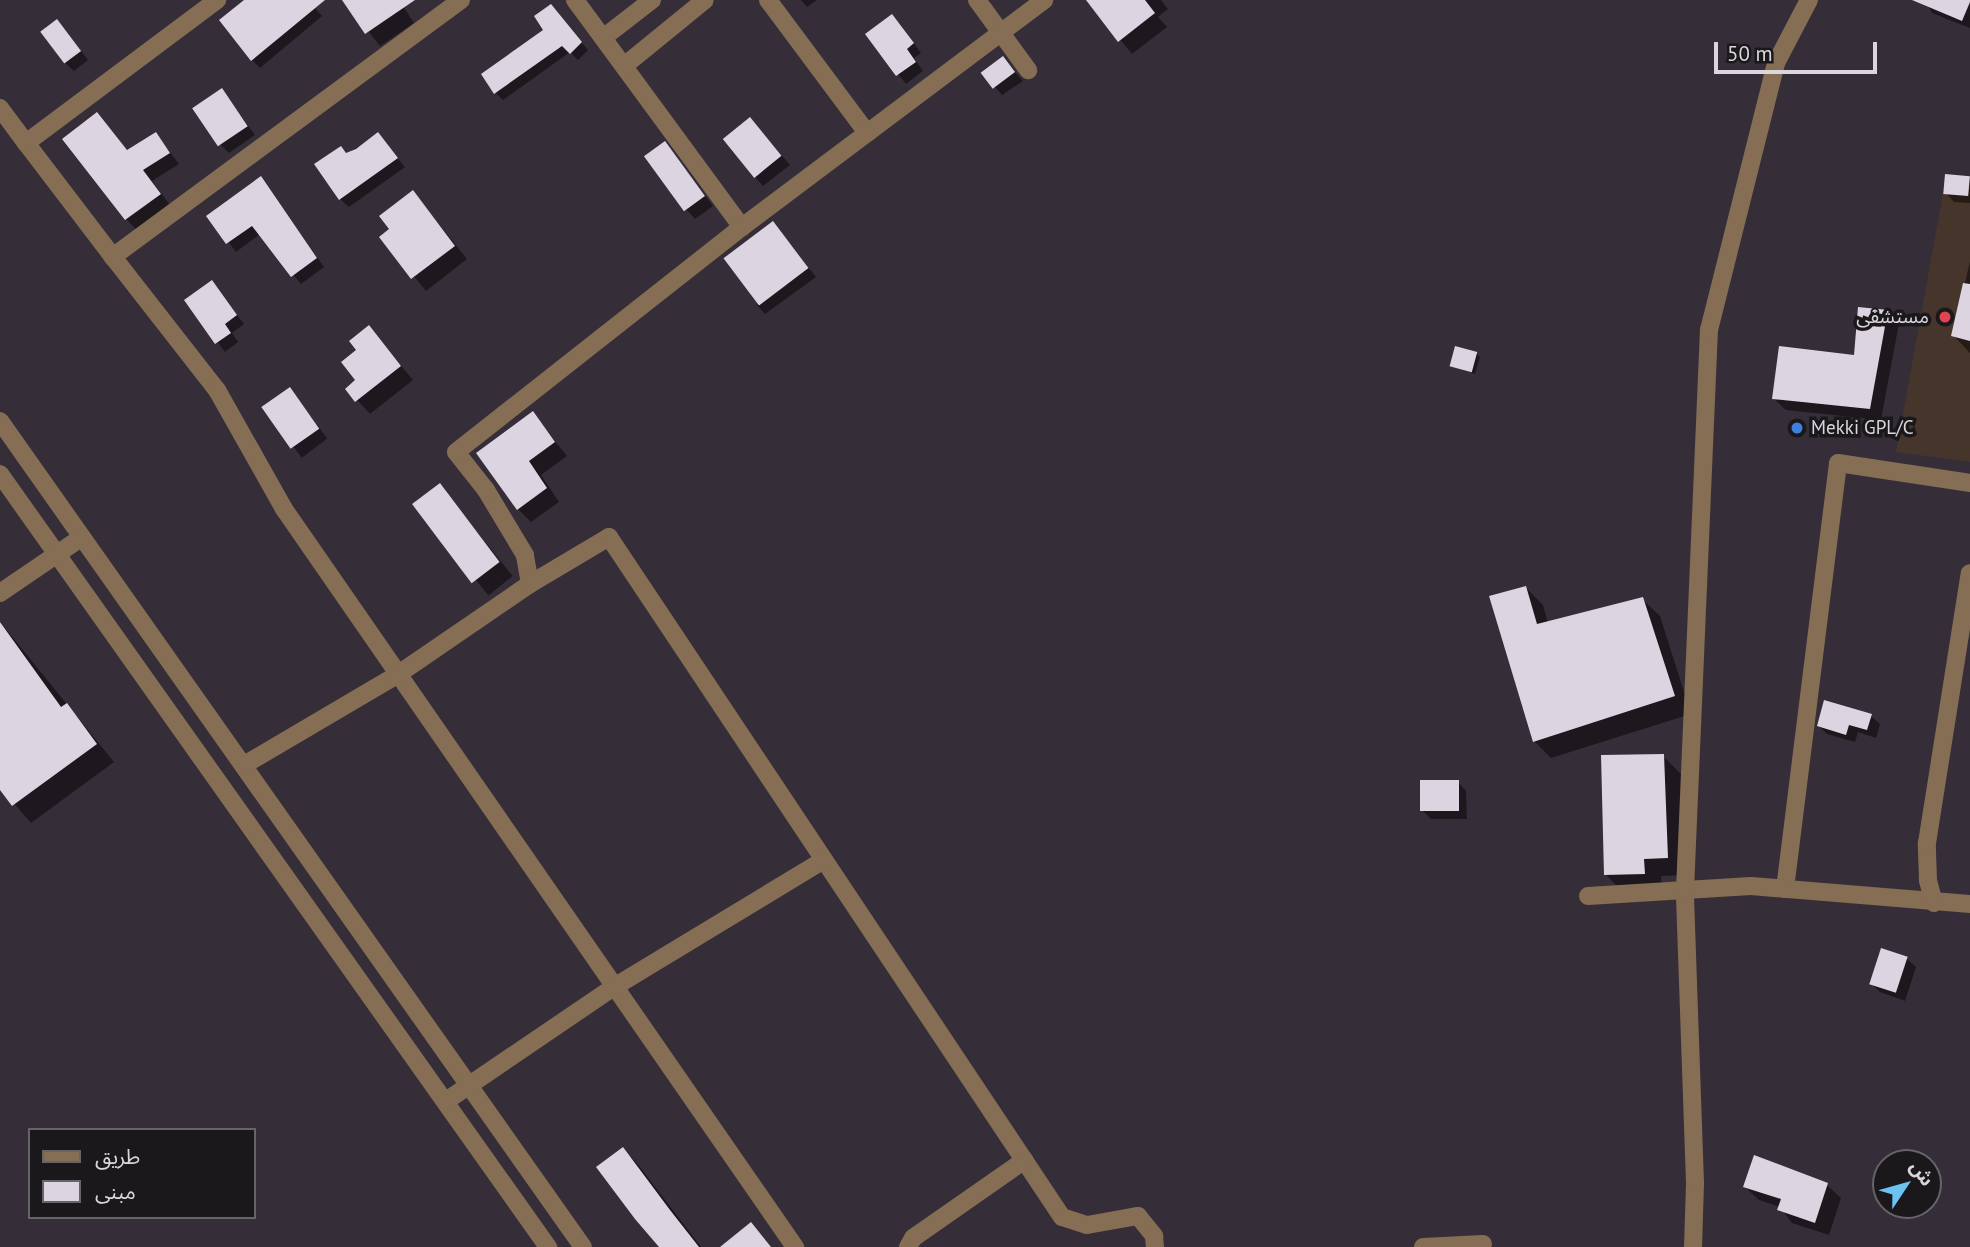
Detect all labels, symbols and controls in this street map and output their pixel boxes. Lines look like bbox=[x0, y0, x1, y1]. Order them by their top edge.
scale bar bbox=[1718, 28, 1881, 72]
text: 50 m bbox=[1727, 40, 1773, 67]
place label: مستشفى bbox=[1856, 306, 1929, 328]
marker: مستشفى bbox=[1935, 307, 1955, 327]
place label: Mekki GPL/C bbox=[1811, 417, 1914, 439]
marker: Mekki GPL/C bbox=[1789, 420, 1805, 436]
legend bbox=[28, 1128, 256, 1219]
text: طريق bbox=[95, 1143, 140, 1170]
north arrow bbox=[1872, 1149, 1942, 1219]
text: ش bbox=[1905, 1155, 1940, 1190]
text: مبنى bbox=[95, 1178, 136, 1205]

